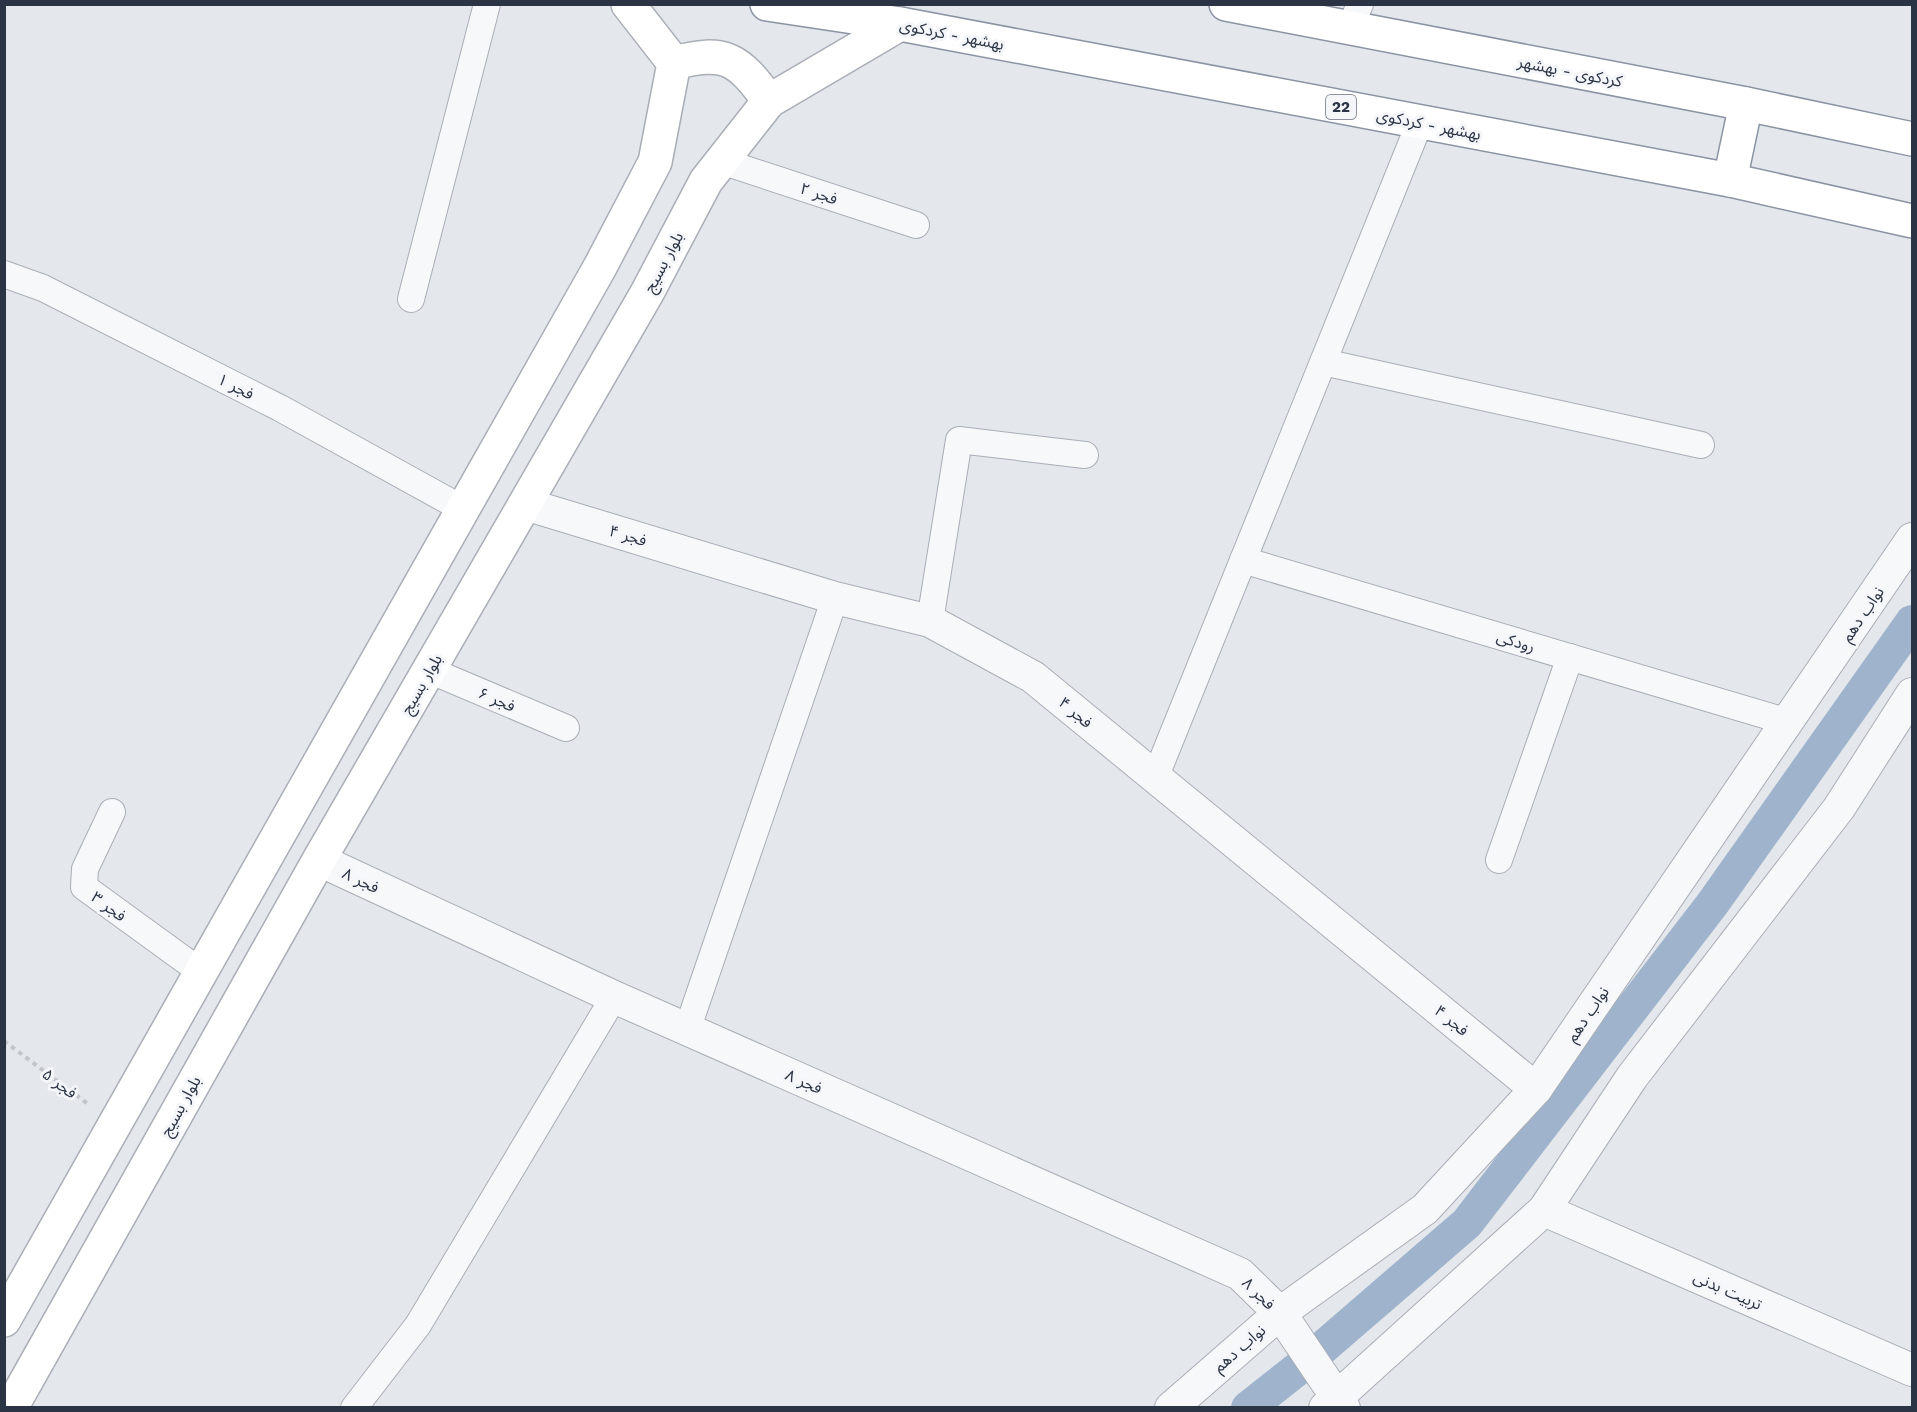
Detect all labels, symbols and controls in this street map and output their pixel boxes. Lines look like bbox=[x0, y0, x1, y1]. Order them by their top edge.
street label: بهشهر - کردکوی bbox=[898, 15, 1006, 54]
street label: کردکوی - بهشهر bbox=[1515, 52, 1624, 91]
road number: 22 bbox=[1326, 95, 1356, 119]
street label: بهشهر - کردکوی bbox=[1375, 105, 1483, 144]
street label: فجر ۲ bbox=[798, 179, 840, 208]
street label: بلوار بسیج bbox=[640, 229, 690, 297]
street label: فجر ۱ bbox=[214, 369, 257, 404]
street label: فجر ۴ bbox=[607, 521, 649, 550]
street label: نواب دهم bbox=[1837, 583, 1890, 647]
street label: رودکی bbox=[1494, 627, 1537, 656]
street label: بلوار بسیج bbox=[397, 651, 449, 719]
street label: فجر ۶ bbox=[475, 683, 518, 716]
street label: فجر ۴ bbox=[1055, 693, 1096, 732]
street label: فجر ۸ bbox=[339, 864, 382, 897]
street label: فجر ۳ bbox=[88, 887, 130, 925]
street label: نواب دهم bbox=[1562, 983, 1615, 1047]
street label: فجر ۴ bbox=[1431, 1001, 1473, 1040]
street label: فجر ۵ bbox=[39, 1064, 81, 1103]
street label: فجر ۸ bbox=[782, 1065, 825, 1098]
street label: بلوار بسیج bbox=[156, 1073, 207, 1141]
street label: تربیت بدنی bbox=[1691, 1267, 1765, 1314]
street label: فجر ۸ bbox=[1238, 1273, 1279, 1313]
street label: نواب دهم bbox=[1209, 1321, 1271, 1378]

